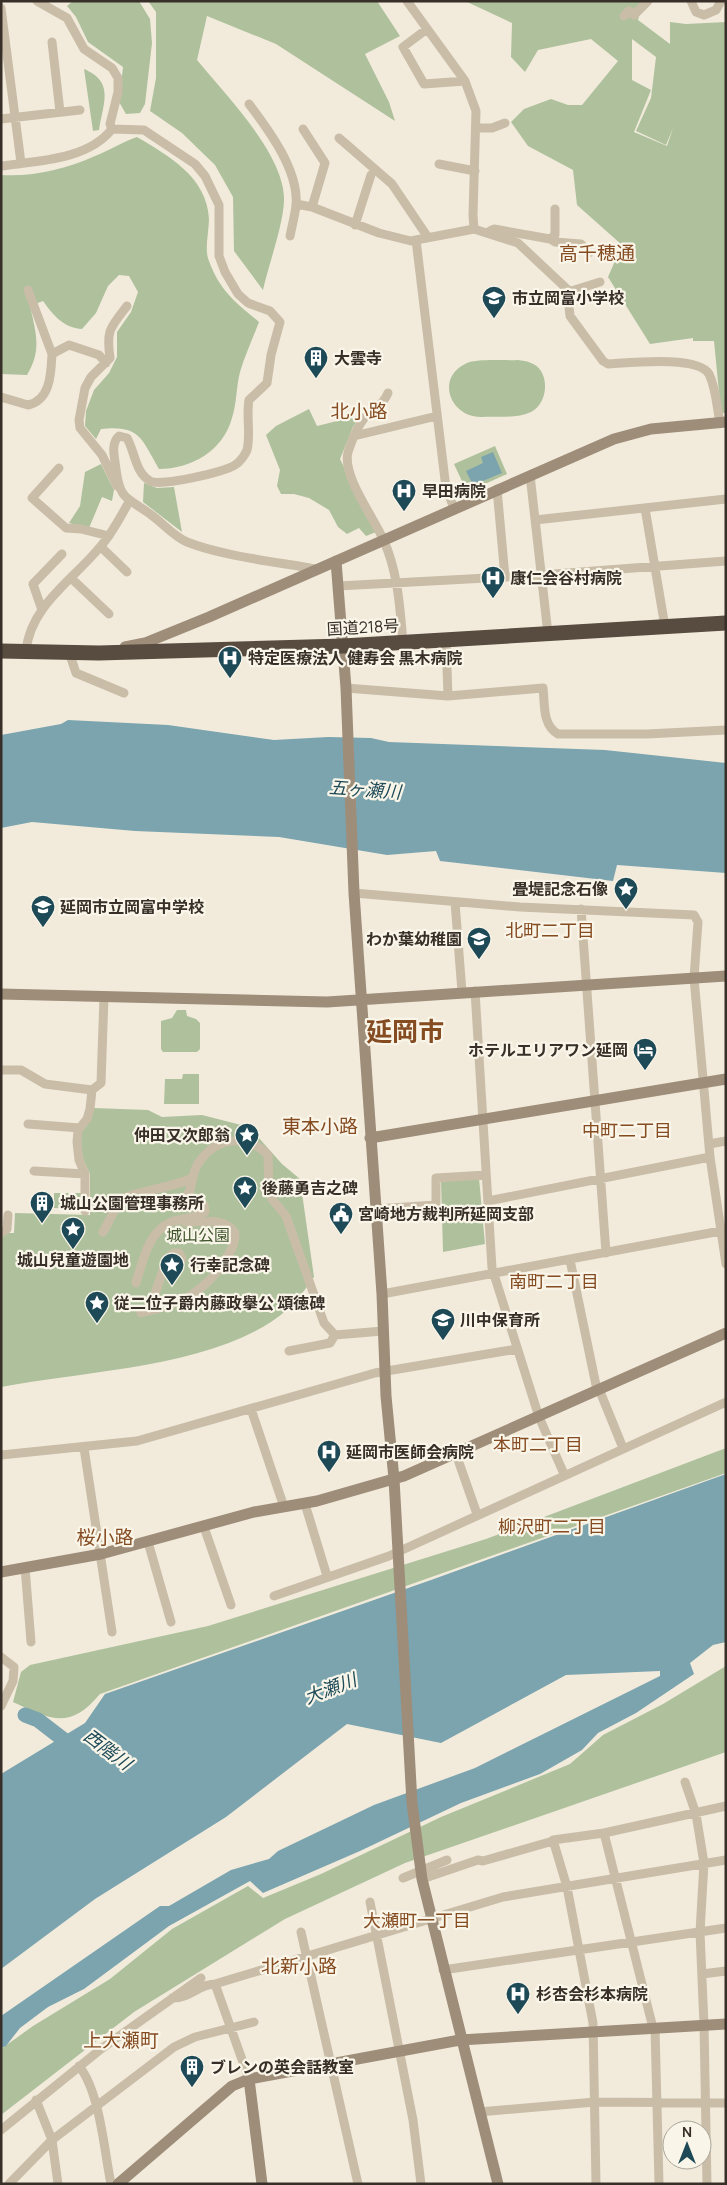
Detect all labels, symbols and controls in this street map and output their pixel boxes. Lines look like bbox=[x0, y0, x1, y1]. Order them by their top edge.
district label: 高千穂通 bbox=[559, 240, 635, 266]
school or university icon: 市立岡富小学校 bbox=[481, 285, 507, 319]
place label: 市立岡富小学校 bbox=[512, 287, 624, 309]
building icon: 大雲寺 bbox=[303, 345, 329, 379]
place label: 大雲寺 bbox=[334, 347, 382, 369]
district label: 北小路 bbox=[330, 398, 388, 424]
hospital icon: 早田病院 bbox=[391, 478, 417, 512]
place label: 早田病院 bbox=[422, 480, 486, 502]
hospital icon: 康仁会谷村病院 bbox=[480, 565, 506, 599]
place label: 康仁会谷村病院 bbox=[510, 567, 622, 589]
street label: 国道218号 bbox=[326, 614, 400, 640]
hospital icon: 特定医療法人 健寿会 黒木病院 bbox=[217, 645, 243, 679]
place label: 特定医療法人 健寿会 黒木病院 bbox=[248, 647, 462, 669]
water label: 五ヶ瀬川 bbox=[328, 775, 404, 804]
place icon: 畳堤記念石像 bbox=[613, 876, 639, 910]
place label: 畳堤記念石像 bbox=[512, 878, 608, 900]
school or university icon: 延岡市立岡富中学校 bbox=[30, 894, 56, 928]
place label: 延岡市立岡富中学校 bbox=[60, 896, 204, 918]
district label: 北町二丁目 bbox=[505, 918, 595, 942]
school or university icon: わか葉幼稚園 bbox=[466, 926, 492, 960]
place label: わか葉幼稚園 bbox=[366, 928, 462, 950]
district label: 延岡市 bbox=[366, 1013, 444, 1049]
hotel icon: ホテルエリアワン延岡 bbox=[632, 1037, 658, 1071]
place label: ホテルエリアワン延岡 bbox=[468, 1039, 628, 1061]
district label: 東本小路 bbox=[282, 1113, 358, 1139]
district label: 中町二丁目 bbox=[582, 1118, 672, 1142]
place icon: 仲田又次郎翁 bbox=[234, 1122, 260, 1156]
place label: 仲田又次郎翁 bbox=[134, 1124, 230, 1146]
place icon: 後藤勇吉之碑 bbox=[232, 1175, 258, 1209]
place label: 後藤勇吉之碑 bbox=[262, 1177, 358, 1199]
building icon: 城山公園管理事務所 bbox=[29, 1190, 55, 1224]
place label: 城山公園管理事務所 bbox=[60, 1192, 204, 1214]
public building icon: 宮崎地方裁判所延岡支部 bbox=[328, 1201, 354, 1235]
place label: 宮崎地方裁判所延岡支部 bbox=[358, 1203, 534, 1225]
place icon: 城山兒童遊園地 bbox=[60, 1216, 86, 1250]
park label: 城山公園 bbox=[166, 1224, 230, 1246]
place label: 城山兒童遊園地 bbox=[17, 1249, 129, 1271]
place icon: 行幸記念碑 bbox=[159, 1252, 185, 1286]
place label: 行幸記念碑 bbox=[190, 1254, 270, 1276]
district label: 南町二丁目 bbox=[509, 1269, 599, 1293]
place icon: 従二位子爵内藤政擧公 頌徳碑 bbox=[84, 1290, 110, 1324]
place label: 従二位子爵内藤政擧公 頌徳碑 bbox=[114, 1292, 325, 1314]
school or university icon: 川中保育所 bbox=[430, 1307, 456, 1341]
place label: 川中保育所 bbox=[460, 1309, 540, 1331]
district label: 本町二丁目 bbox=[493, 1432, 583, 1456]
hospital icon: 延岡市医師会病院 bbox=[316, 1439, 342, 1473]
place label: 延岡市医師会病院 bbox=[346, 1441, 474, 1463]
district label: 柳沢町二丁目 bbox=[498, 1514, 606, 1538]
district label: 桜小路 bbox=[76, 1524, 134, 1550]
water label: 大瀬川 bbox=[300, 1666, 361, 1709]
water label: 西階川 bbox=[79, 1723, 138, 1776]
district label: 大瀬町一丁目 bbox=[363, 1908, 471, 1932]
district label: 北新小路 bbox=[261, 1953, 337, 1979]
hospital icon: 杉杏会杉本病院 bbox=[505, 1981, 531, 2015]
place label: 杉杏会杉本病院 bbox=[536, 1983, 648, 2005]
district label: 上大瀬町 bbox=[83, 2027, 159, 2053]
building icon: ブレンの英会話教室 bbox=[179, 2054, 205, 2088]
place label: ブレンの英会話教室 bbox=[210, 2056, 354, 2078]
north arrow bbox=[662, 2120, 712, 2170]
text: N bbox=[682, 2122, 692, 2141]

